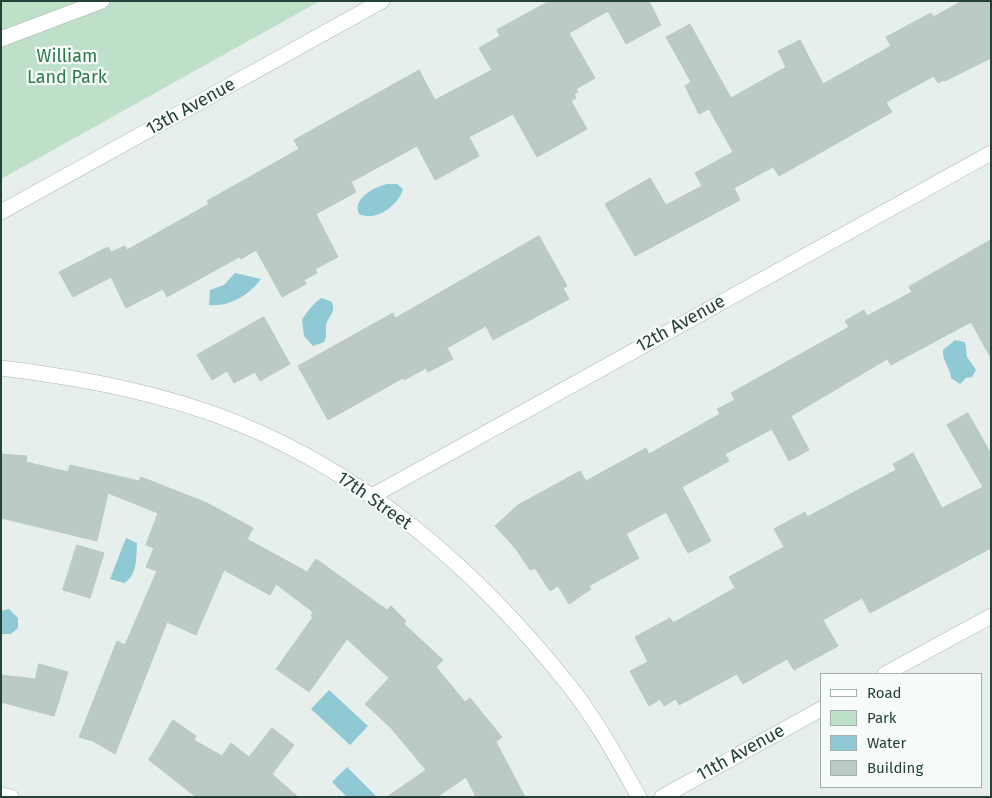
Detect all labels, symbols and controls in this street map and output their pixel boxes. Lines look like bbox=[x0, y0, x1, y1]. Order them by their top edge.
park label: William Land Park bbox=[27, 46, 107, 88]
street label: 13th Avenue bbox=[143, 74, 239, 140]
street label: 12th Avenue bbox=[633, 291, 729, 357]
street label: 17th Street bbox=[332, 467, 416, 535]
legend bbox=[820, 673, 982, 788]
text: Road bbox=[867, 684, 902, 702]
text: Park bbox=[867, 709, 897, 727]
street label: 11th Avenue bbox=[693, 720, 789, 786]
text: Water bbox=[867, 734, 906, 752]
text: Building bbox=[867, 759, 923, 777]

